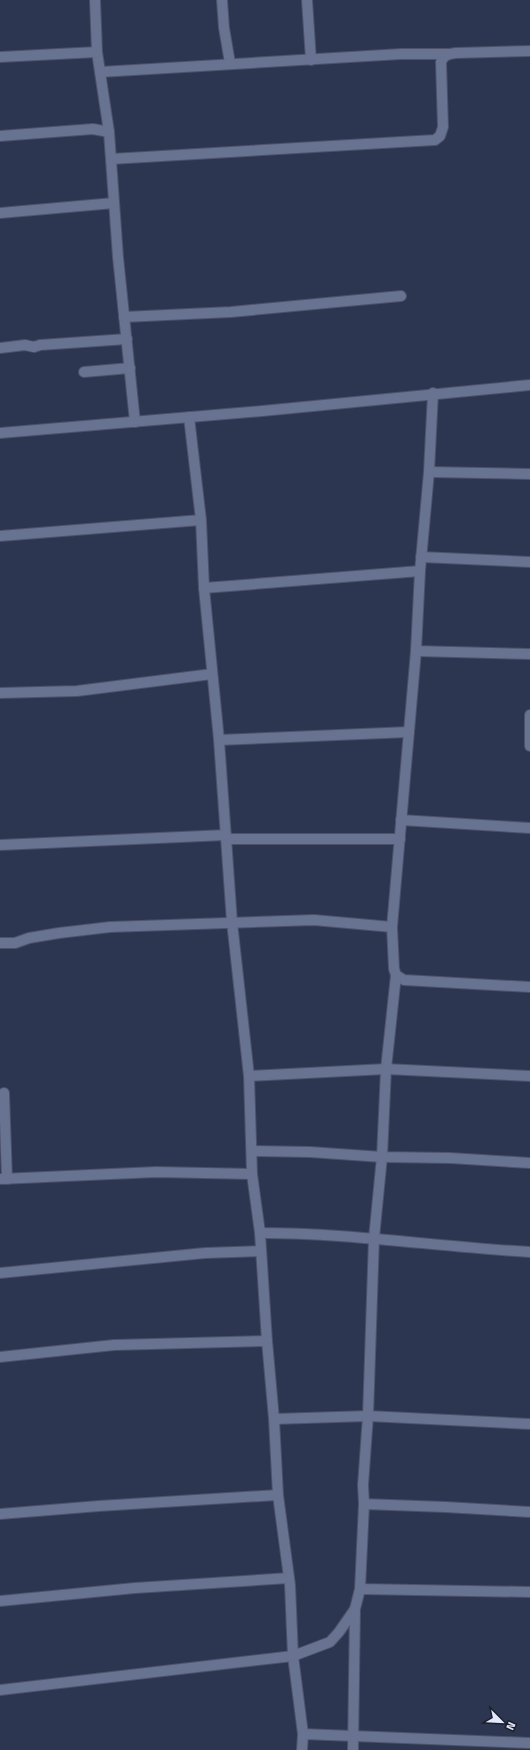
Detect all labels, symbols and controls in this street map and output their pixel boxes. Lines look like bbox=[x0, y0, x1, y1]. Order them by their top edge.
north arrow bbox=[482, 1702, 522, 1742]
text: N bbox=[502, 1719, 520, 1733]

